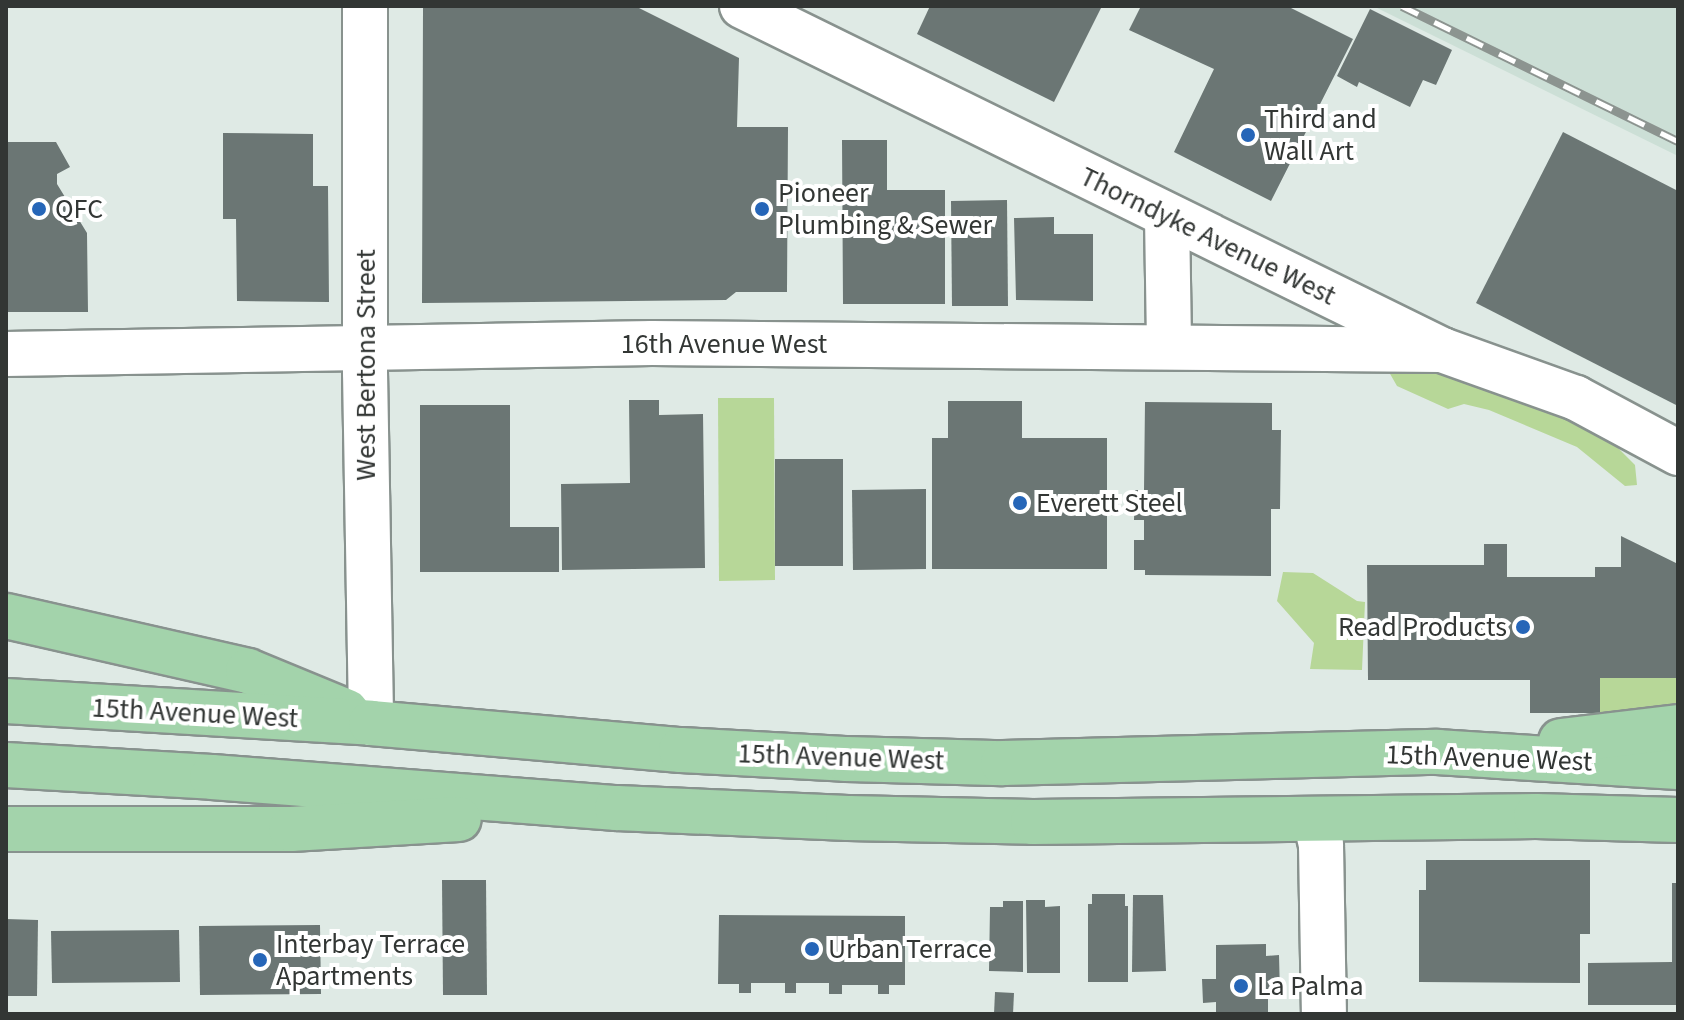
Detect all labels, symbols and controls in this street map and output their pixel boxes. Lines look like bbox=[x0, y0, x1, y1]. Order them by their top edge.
place label: Third and Wall Art bbox=[1264, 102, 1377, 168]
marker: Third and Wall Art bbox=[1239, 126, 1257, 144]
street label: Thorndyke Avenue West bbox=[1075, 159, 1341, 313]
place label: Pioneer Plumbing & Sewer bbox=[778, 176, 992, 242]
place label: QFC bbox=[55, 192, 103, 226]
marker: QFC bbox=[30, 200, 48, 218]
marker: Pioneer Plumbing & Sewer bbox=[753, 200, 771, 218]
street label: West Bertona Street bbox=[349, 249, 383, 481]
street label: 16th Avenue West bbox=[621, 327, 827, 361]
place label: Everett Steel bbox=[1036, 486, 1183, 520]
marker: Everett Steel bbox=[1011, 494, 1029, 512]
place label: Read Products bbox=[1338, 610, 1507, 644]
marker: Read Products bbox=[1514, 618, 1532, 636]
street label: 15th Avenue West bbox=[91, 691, 299, 735]
street label: 15th Avenue West bbox=[737, 737, 945, 777]
street label: 15th Avenue West bbox=[1385, 738, 1593, 778]
place label: Interbay Terrace Apartments bbox=[276, 927, 465, 993]
place label: Urban Terrace bbox=[828, 932, 992, 966]
marker: Urban Terrace bbox=[803, 940, 821, 958]
marker: Interbay Terrace Apartments bbox=[251, 951, 269, 969]
place label: La Palma bbox=[1257, 969, 1364, 1003]
marker: La Palma bbox=[1232, 977, 1250, 995]

